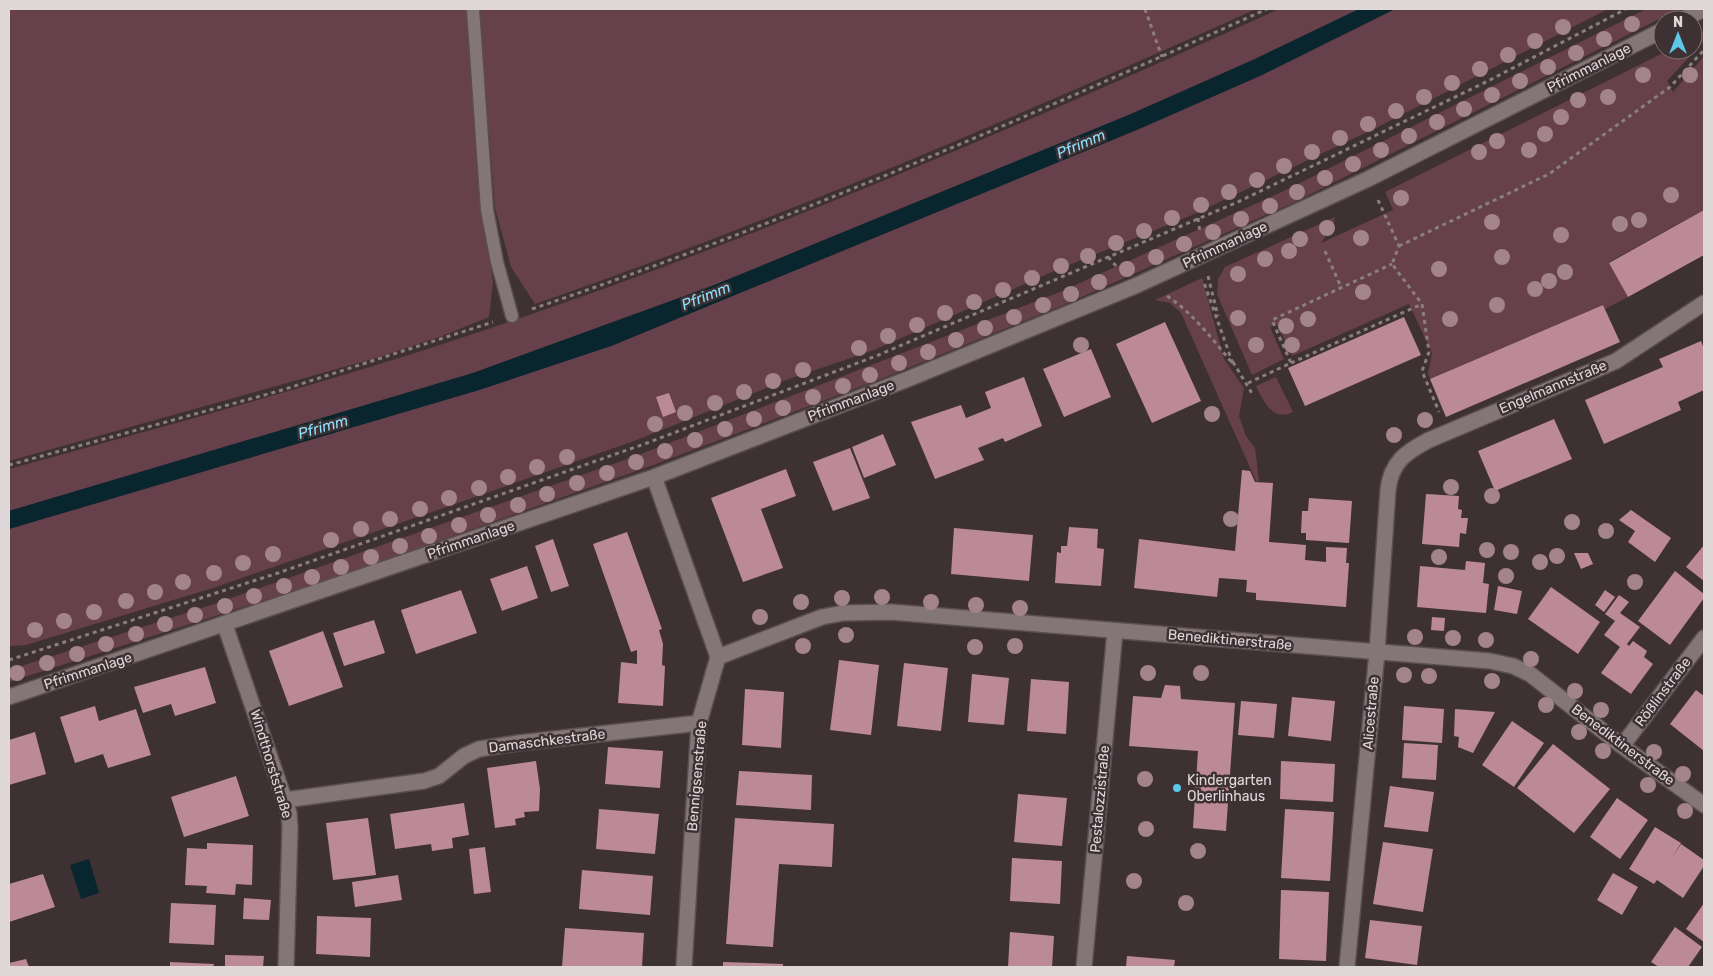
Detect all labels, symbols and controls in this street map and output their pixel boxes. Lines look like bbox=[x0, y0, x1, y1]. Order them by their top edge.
north arrow bbox=[1653, 10, 1703, 60]
text: N bbox=[1673, 14, 1683, 31]
street label: Pfrimmanlage bbox=[1544, 40, 1634, 96]
water label: Pfrimm bbox=[1054, 126, 1108, 162]
street label: Pfrimmanlage bbox=[1180, 218, 1270, 272]
water label: Pfrimm bbox=[679, 278, 733, 314]
street label: Engelmannstraße bbox=[1497, 357, 1610, 417]
street label: Pfrimmanlage bbox=[805, 377, 897, 425]
water label: Pfrimm bbox=[296, 411, 350, 443]
street label: Pfrimmanlage bbox=[425, 517, 517, 563]
street label: Benediktinerstraße bbox=[1167, 626, 1293, 654]
street label: Pfrimmanlage bbox=[42, 649, 134, 693]
street label: Rößlinstraße bbox=[1631, 654, 1695, 730]
street label: Alicestraße bbox=[1359, 676, 1383, 750]
street label: Benediktinerstraße bbox=[1568, 701, 1678, 789]
street label: Windthorststraße bbox=[246, 707, 296, 821]
street label: Bennigsenstraße bbox=[684, 720, 710, 832]
street label: Damaschkestraße bbox=[488, 725, 606, 757]
street label: Pestalozzistraße bbox=[1087, 744, 1113, 853]
place label: Kindergarten Oberlinhaus bbox=[1187, 772, 1272, 805]
marker: Kindergarten Oberlinhaus bbox=[1171, 782, 1183, 794]

